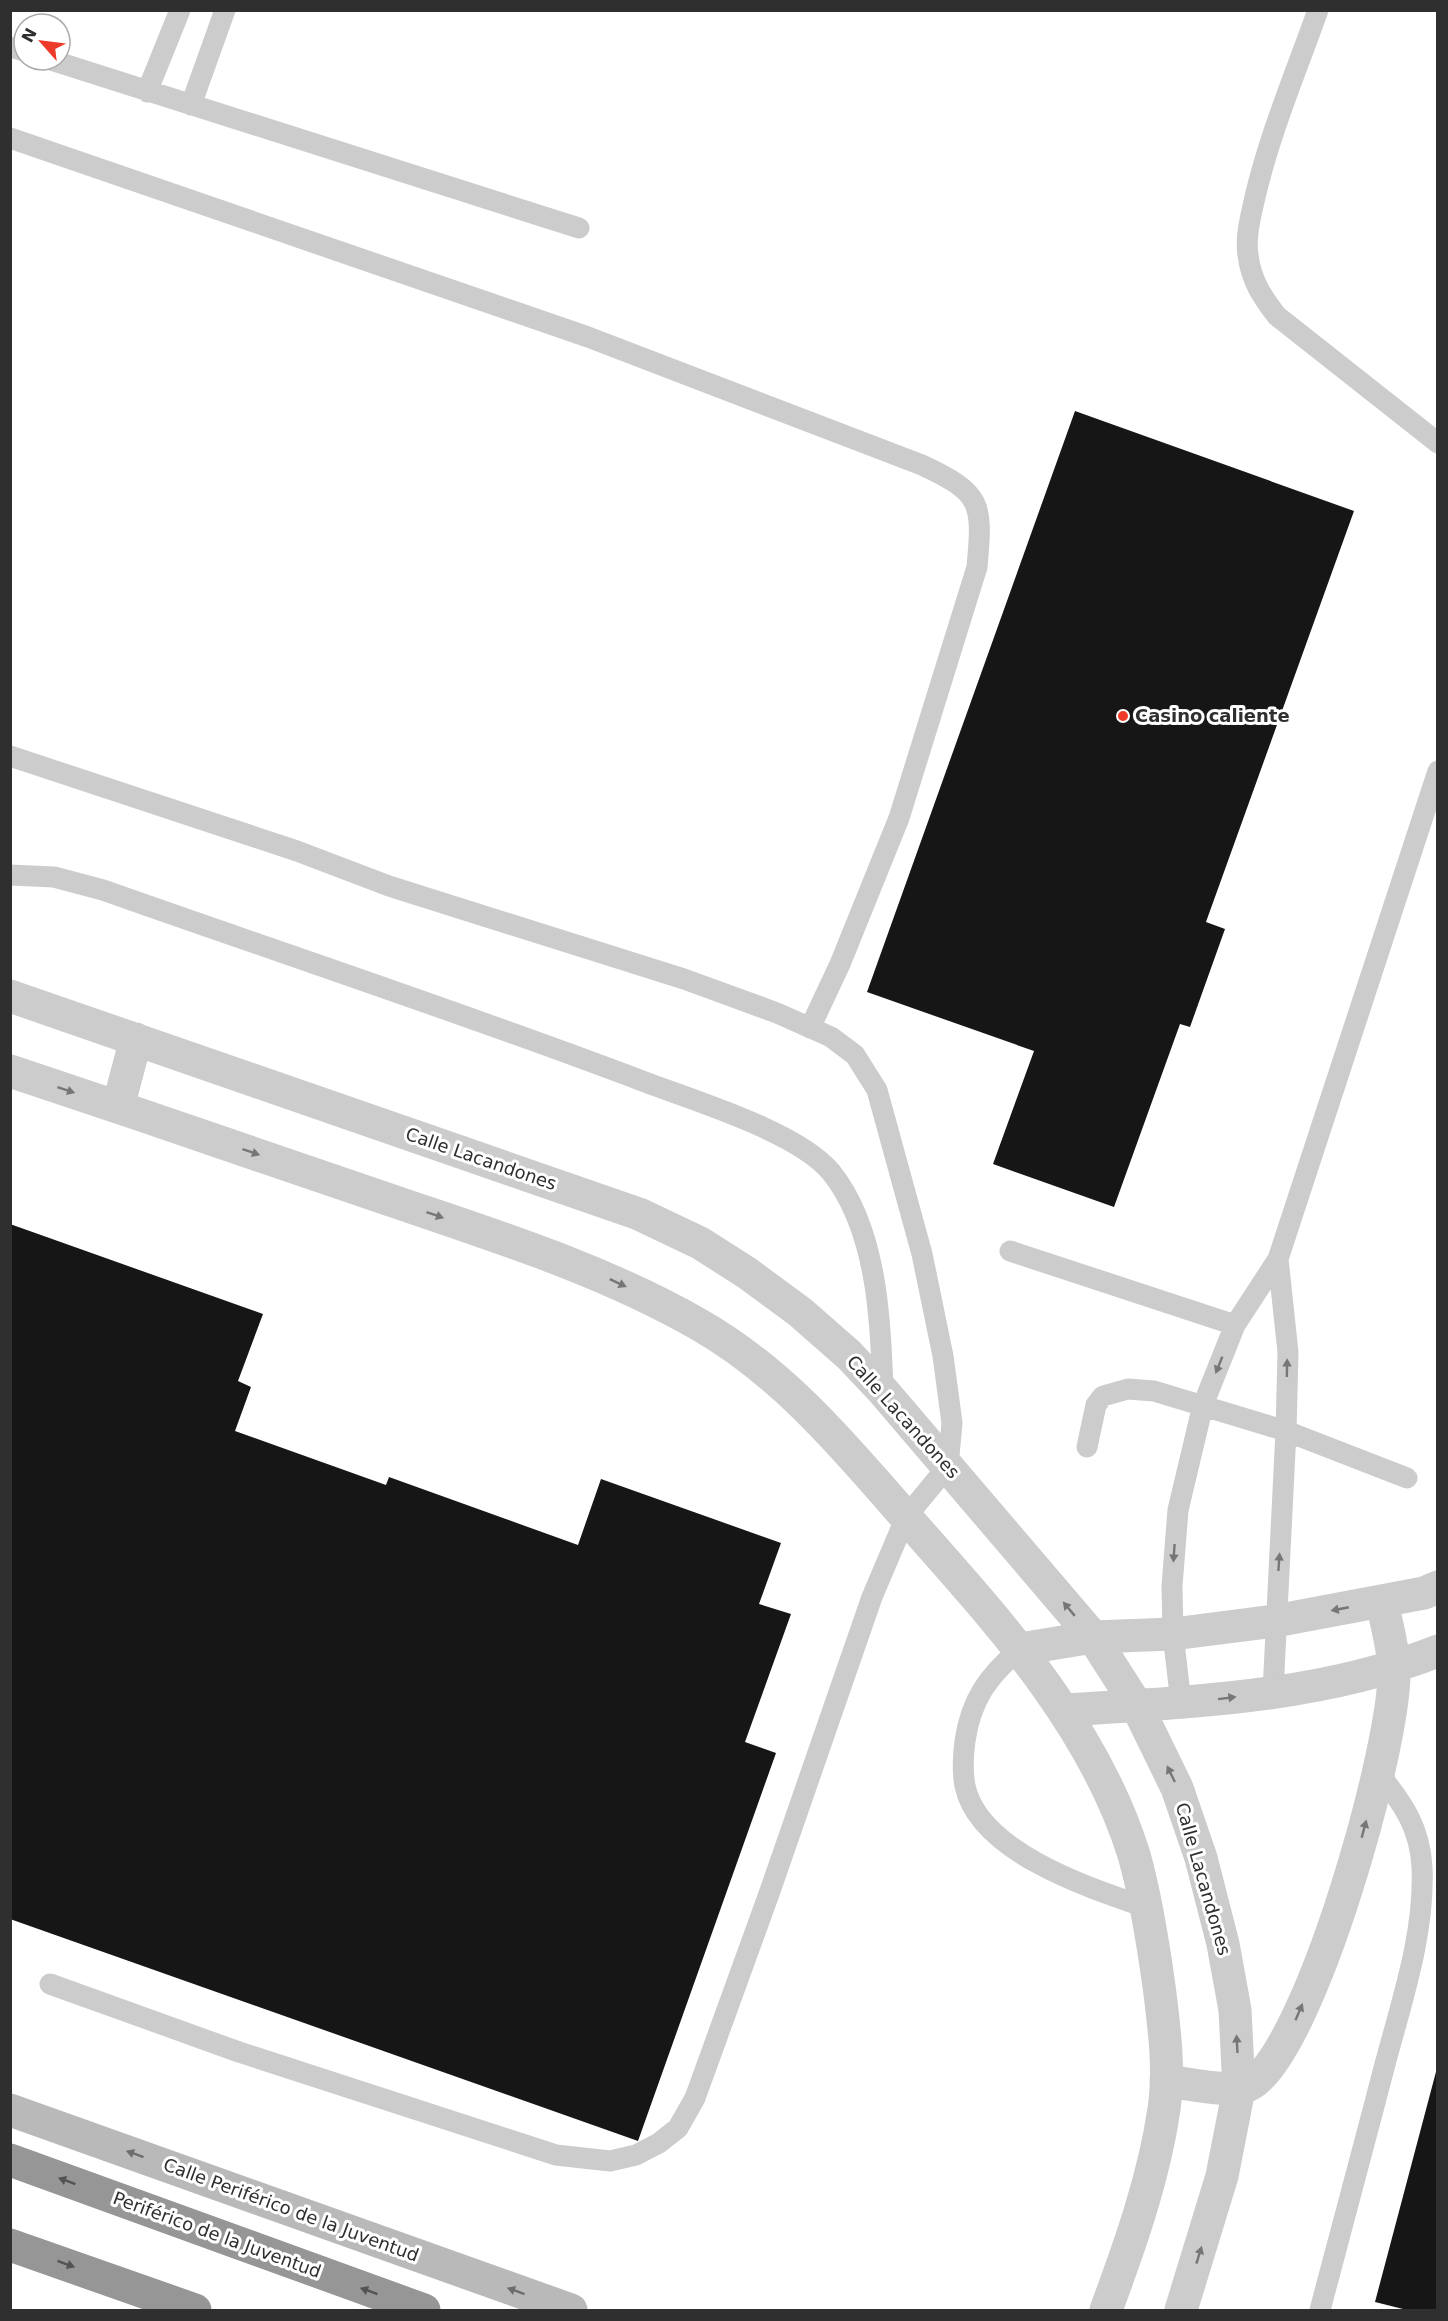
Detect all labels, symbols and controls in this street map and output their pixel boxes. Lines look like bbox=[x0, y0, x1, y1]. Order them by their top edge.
north arrow bbox=[12, 12, 72, 72]
text: N bbox=[18, 25, 41, 46]
place label: Casino caliente bbox=[1135, 705, 1290, 726]
marker: Casino caliente bbox=[1116, 709, 1130, 723]
one-way arrow bbox=[57, 1086, 75, 1095]
street label: Calle Lacandones bbox=[403, 1123, 559, 1194]
one-way arrow bbox=[242, 1148, 260, 1158]
one-way arrow bbox=[426, 1211, 444, 1221]
one-way arrow bbox=[609, 1279, 626, 1288]
street label: Calle Lacandones bbox=[843, 1351, 964, 1482]
one-way arrow bbox=[1214, 1356, 1224, 1374]
one-way arrow bbox=[1282, 1358, 1292, 1377]
one-way arrow bbox=[1169, 1544, 1179, 1563]
one-way arrow bbox=[1274, 1553, 1283, 1572]
one-way arrow bbox=[1063, 1602, 1076, 1617]
one-way arrow bbox=[1330, 1605, 1349, 1614]
one-way arrow bbox=[1217, 1693, 1236, 1702]
one-way arrow bbox=[1166, 1766, 1175, 1783]
street label: Calle Lacandones bbox=[1172, 1800, 1235, 1958]
one-way arrow bbox=[1360, 1820, 1370, 1838]
one-way arrow bbox=[1294, 2003, 1304, 2021]
one-way arrow bbox=[1232, 2034, 1241, 2053]
one-way arrow bbox=[126, 2149, 144, 2159]
street label: Calle Periférico de la Juventud bbox=[160, 2154, 422, 2266]
one-way arrow bbox=[58, 2176, 76, 2185]
street label: Periférico de la Juventud bbox=[110, 2187, 324, 2283]
one-way arrow bbox=[1195, 2246, 1204, 2264]
one-way arrow bbox=[57, 2260, 75, 2270]
one-way arrow bbox=[360, 2285, 378, 2295]
one-way arrow bbox=[507, 2285, 525, 2295]

